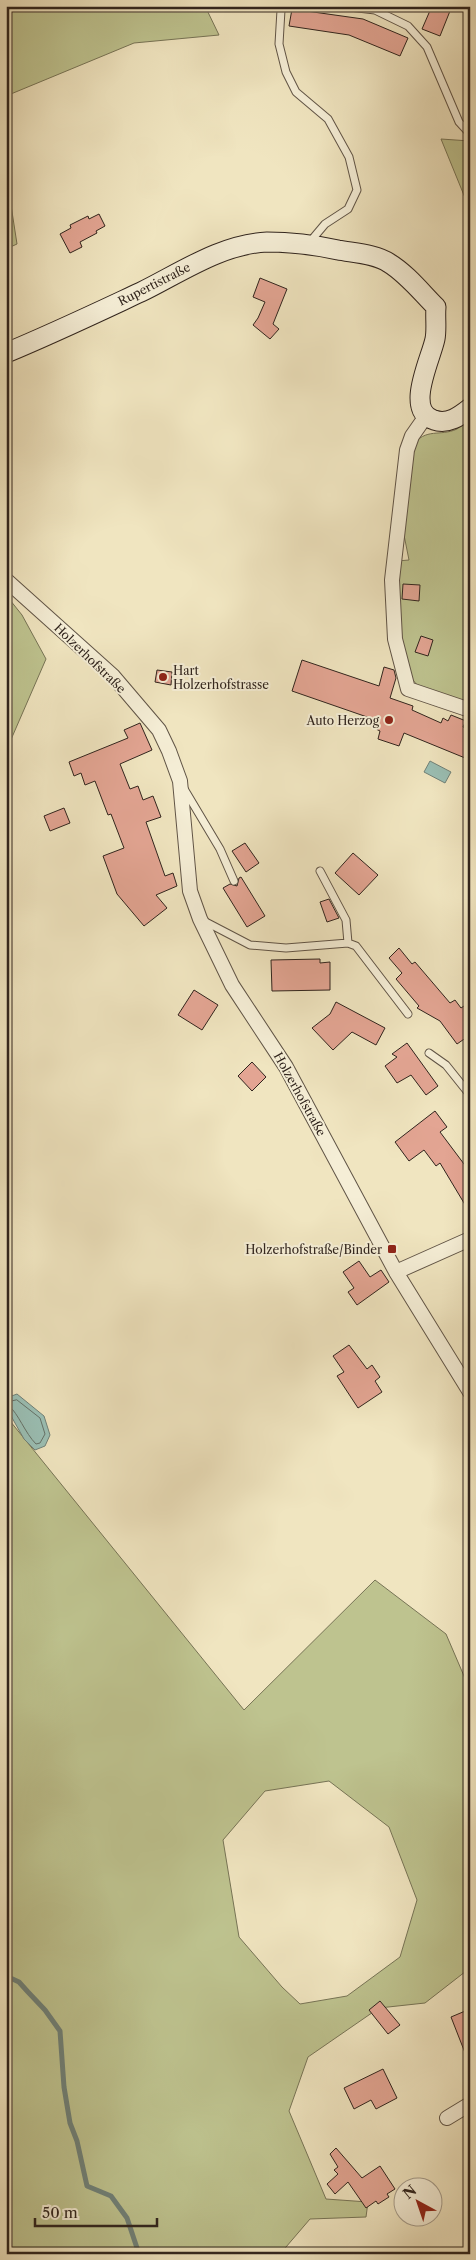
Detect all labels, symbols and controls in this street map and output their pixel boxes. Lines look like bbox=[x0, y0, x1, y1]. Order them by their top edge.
street label: Rupertistraße bbox=[115, 259, 193, 309]
street label: Holzerhofstraße bbox=[51, 620, 129, 696]
place label: Hart Holzerhofstrasse bbox=[173, 663, 269, 692]
marker: Hart Holzerhofstrasse bbox=[157, 671, 169, 683]
place label: Auto Herzog bbox=[305, 713, 380, 728]
marker: Auto Herzog bbox=[383, 714, 395, 726]
street label: Holzerhofstraße bbox=[271, 1049, 329, 1139]
place label: Holzerhofstraße/Binder bbox=[245, 1242, 382, 1257]
marker: Holzerhofstraße/Binder bbox=[386, 1243, 398, 1255]
north arrow bbox=[394, 2178, 444, 2228]
text: N bbox=[399, 2181, 420, 2203]
scale bar bbox=[35, 2195, 158, 2227]
text: 50 m bbox=[42, 2203, 78, 2222]

